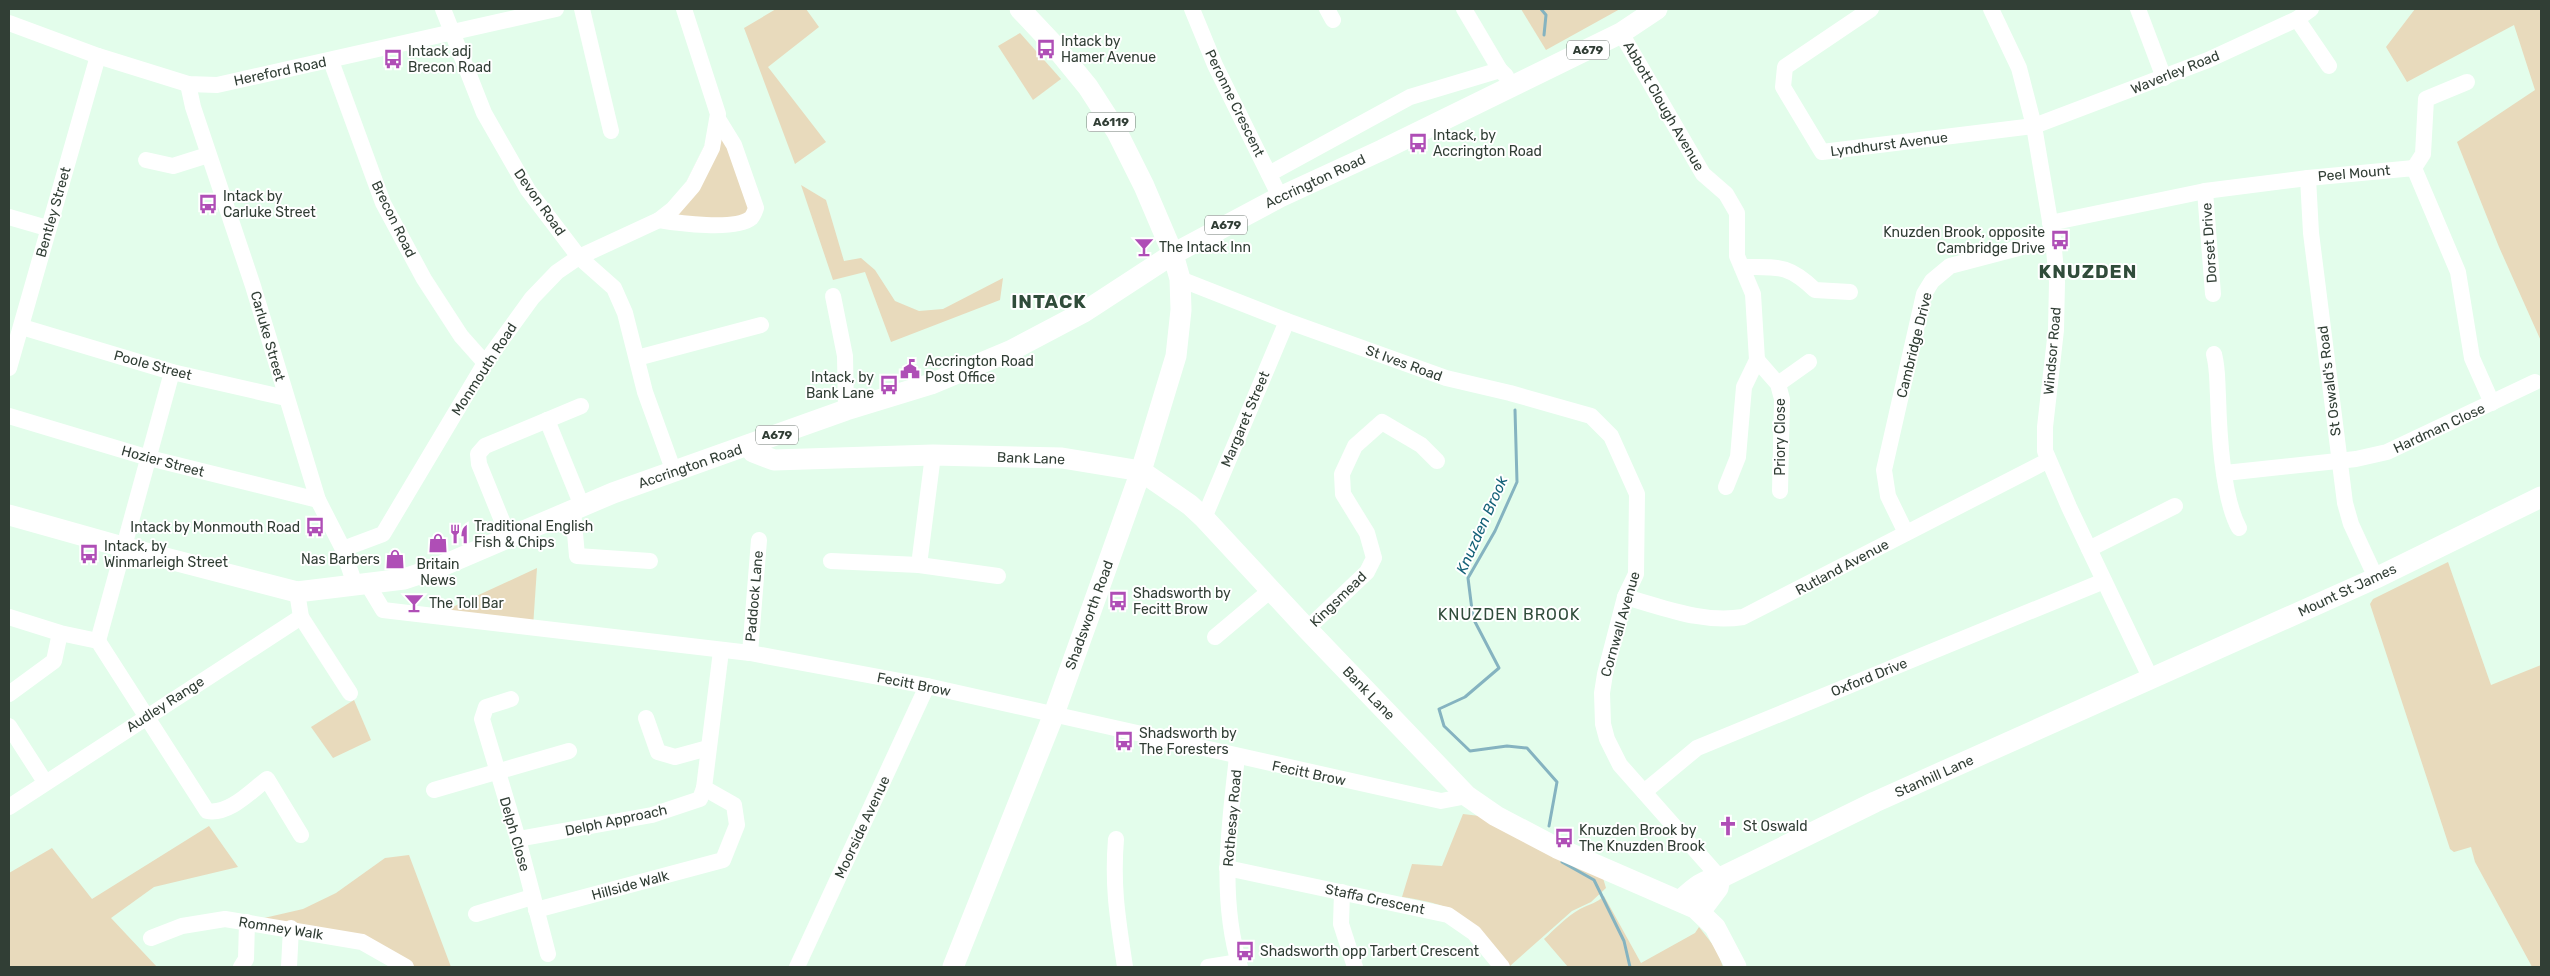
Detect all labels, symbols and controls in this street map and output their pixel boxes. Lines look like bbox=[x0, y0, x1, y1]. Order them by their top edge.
place label: Intack by Hamer Avenue bbox=[1061, 33, 1156, 66]
bus stop icon: Intack by Hamer Avenue bbox=[1035, 38, 1057, 60]
street label: Abbott Clough Avenue bbox=[1620, 39, 1708, 174]
road number: A679 bbox=[1567, 40, 1609, 60]
place label: Intack adj Brecon Road bbox=[408, 43, 491, 76]
street label: Peronne Crescent bbox=[1201, 47, 1268, 160]
street label: Waverley Road bbox=[2128, 47, 2222, 98]
bus stop icon: Intack adj Brecon Road bbox=[382, 48, 404, 70]
street label: Hereford Road bbox=[232, 53, 328, 90]
road number: A6119 bbox=[1087, 112, 1135, 132]
place label: Intack, by Accrington Road bbox=[1433, 127, 1542, 160]
street label: Lyndhurst Avenue bbox=[1829, 129, 1949, 160]
bus stop icon: Intack, by Accrington Road bbox=[1407, 132, 1429, 154]
street label: Accrington Road bbox=[1262, 151, 1368, 212]
street label: Peel Mount bbox=[2317, 162, 2392, 185]
street label: Bentley Street bbox=[32, 164, 75, 259]
street label: Devon Road bbox=[510, 166, 569, 239]
street label: Brecon Road bbox=[368, 178, 419, 260]
place label: Intack by Carluke Street bbox=[223, 188, 316, 221]
bus stop icon: Intack by Carluke Street bbox=[197, 193, 219, 215]
street label: Dorset Drive bbox=[2198, 202, 2221, 284]
road number: A679 bbox=[1205, 216, 1247, 234]
place label: Knuzden Brook, opposite Cambridge Drive bbox=[1883, 224, 2045, 257]
bus stop icon: Knuzden Brook, opposite Cambridge Drive bbox=[2049, 229, 2071, 251]
bar icon: The Intack Inn bbox=[1133, 236, 1155, 258]
place label: The Intack Inn bbox=[1159, 239, 1251, 256]
district label: KNUZDEN bbox=[2039, 260, 2137, 283]
street label: Carluke Street bbox=[247, 289, 289, 384]
district label: INTACK bbox=[1011, 290, 1087, 313]
street label: Cambridge Drive bbox=[1893, 290, 1936, 400]
street label: Windsor Road bbox=[2040, 306, 2065, 396]
street label: Monmouth Road bbox=[448, 320, 521, 419]
street label: St Oswald's Road bbox=[2314, 325, 2345, 437]
street label: St Ives Road bbox=[1363, 342, 1445, 385]
street label: Poole Street bbox=[112, 347, 194, 384]
place label: Accrington Road Post Office bbox=[925, 353, 1034, 386]
public building icon: Accrington Road Post Office bbox=[899, 358, 921, 380]
street label: Margaret Street bbox=[1218, 368, 1274, 470]
place label: Intack, by Bank Lane bbox=[806, 369, 874, 402]
bus stop icon: Intack, by Bank Lane bbox=[878, 374, 900, 396]
street label: Priory Close bbox=[1772, 398, 1789, 476]
street label: Hardman Close bbox=[2391, 400, 2488, 457]
road number: A679 bbox=[756, 426, 798, 444]
street label: Accrington Road bbox=[636, 441, 744, 492]
street label: Hozier Street bbox=[120, 442, 207, 481]
street label: Bank Lane bbox=[997, 449, 1065, 468]
water label: Knuzden Brook bbox=[1452, 473, 1512, 577]
bus stop icon: Intack by Monmouth Road bbox=[304, 516, 326, 538]
place label: Traditional English Fish & Chips bbox=[474, 518, 593, 551]
place label: Intack by Monmouth Road bbox=[130, 519, 300, 536]
restaurant icon: Traditional English Fish & Chips bbox=[448, 523, 470, 545]
shop icon: Britain News bbox=[427, 532, 449, 554]
street label: Rutland Avenue bbox=[1793, 536, 1892, 599]
place label: Intack, by Winmarleigh Street bbox=[104, 538, 229, 571]
bus stop icon: Intack, by Winmarleigh Street bbox=[78, 543, 100, 565]
shop icon: Nas Barbers bbox=[384, 548, 406, 570]
street label: Paddock Lane bbox=[742, 550, 767, 642]
place label: Nas Barbers bbox=[301, 551, 380, 568]
place label: Britain News bbox=[416, 556, 460, 589]
street label: Shadsworth Road bbox=[1062, 558, 1117, 672]
street label: Mount St James bbox=[2295, 560, 2399, 621]
street label: Kingsmead bbox=[1306, 568, 1370, 631]
street label: Cornwall Avenue bbox=[1597, 569, 1644, 679]
place label: Shadsworth by Fecitt Brow bbox=[1133, 585, 1231, 618]
bus stop icon: Shadsworth by Fecitt Brow bbox=[1107, 590, 1129, 612]
bar icon: The Toll Bar bbox=[403, 592, 425, 614]
place label: The Toll Bar bbox=[429, 595, 504, 612]
district label: KNUZDEN BROOK bbox=[1438, 605, 1580, 624]
street label: Oxford Drive bbox=[1828, 654, 1910, 701]
street label: Bank Lane bbox=[1339, 663, 1398, 724]
street label: Fecitt Brow bbox=[875, 669, 952, 700]
street label: Audley Range bbox=[123, 673, 208, 736]
place label: Shadsworth by The Foresters bbox=[1139, 725, 1237, 758]
bus stop icon: Shadsworth by The Foresters bbox=[1113, 730, 1135, 752]
street label: Stanhill Lane bbox=[1892, 751, 1976, 801]
street label: Fecitt Brow bbox=[1270, 757, 1347, 790]
street label: Rothesay Road bbox=[1220, 769, 1245, 867]
street label: Moorside Avenue bbox=[831, 773, 894, 881]
street label: Delph Close bbox=[496, 795, 533, 874]
street label: Delph Approach bbox=[563, 801, 669, 840]
church icon: St Oswald bbox=[1717, 815, 1739, 837]
place label: St Oswald bbox=[1743, 818, 1808, 835]
place label: Knuzden Brook by The Knuzden Brook bbox=[1579, 822, 1706, 855]
bus stop icon: Knuzden Brook by The Knuzden Brook bbox=[1553, 827, 1575, 849]
street label: Hillside Walk bbox=[590, 867, 671, 904]
street label: Staffa Crescent bbox=[1323, 881, 1427, 918]
street label: Romney Walk bbox=[237, 913, 325, 944]
bus stop icon: Shadsworth opp Tarbert Crescent bbox=[1234, 940, 1256, 962]
place label: Shadsworth opp Tarbert Crescent bbox=[1260, 943, 1480, 960]

